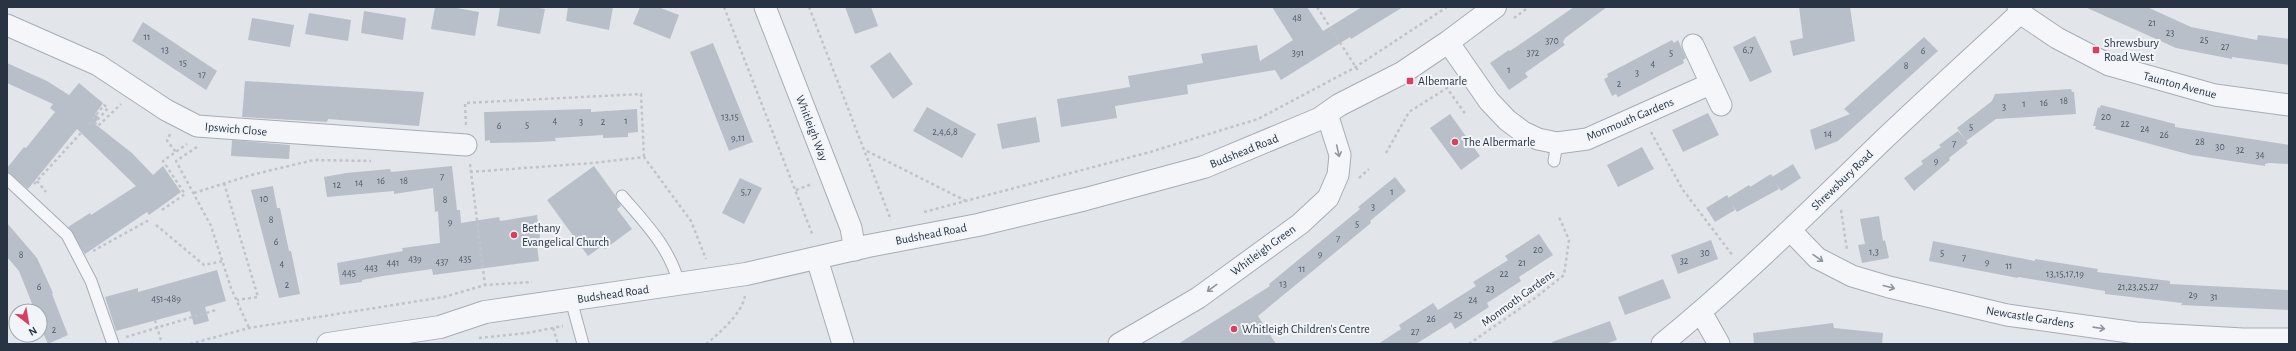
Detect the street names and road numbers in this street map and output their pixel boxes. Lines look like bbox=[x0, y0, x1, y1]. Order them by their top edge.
street label: Taunton Avenue bbox=[2142, 69, 2218, 101]
street label: Whitleigh Way bbox=[793, 93, 830, 163]
street label: Monmouth Gardens bbox=[1585, 95, 1675, 143]
street label: Ipswich Close bbox=[204, 120, 268, 138]
street label: Budshead Road bbox=[1208, 132, 1280, 170]
street label: Shrewsbury Road bbox=[1809, 148, 1876, 213]
street label: Budshead Road bbox=[894, 221, 968, 247]
street label: Whitleigh Green bbox=[1228, 222, 1298, 278]
street label: Monmoth Gardens bbox=[1479, 267, 1557, 329]
street label: Budshead Road bbox=[576, 283, 650, 305]
street label: Newcastle Gardens bbox=[1985, 304, 2075, 330]

